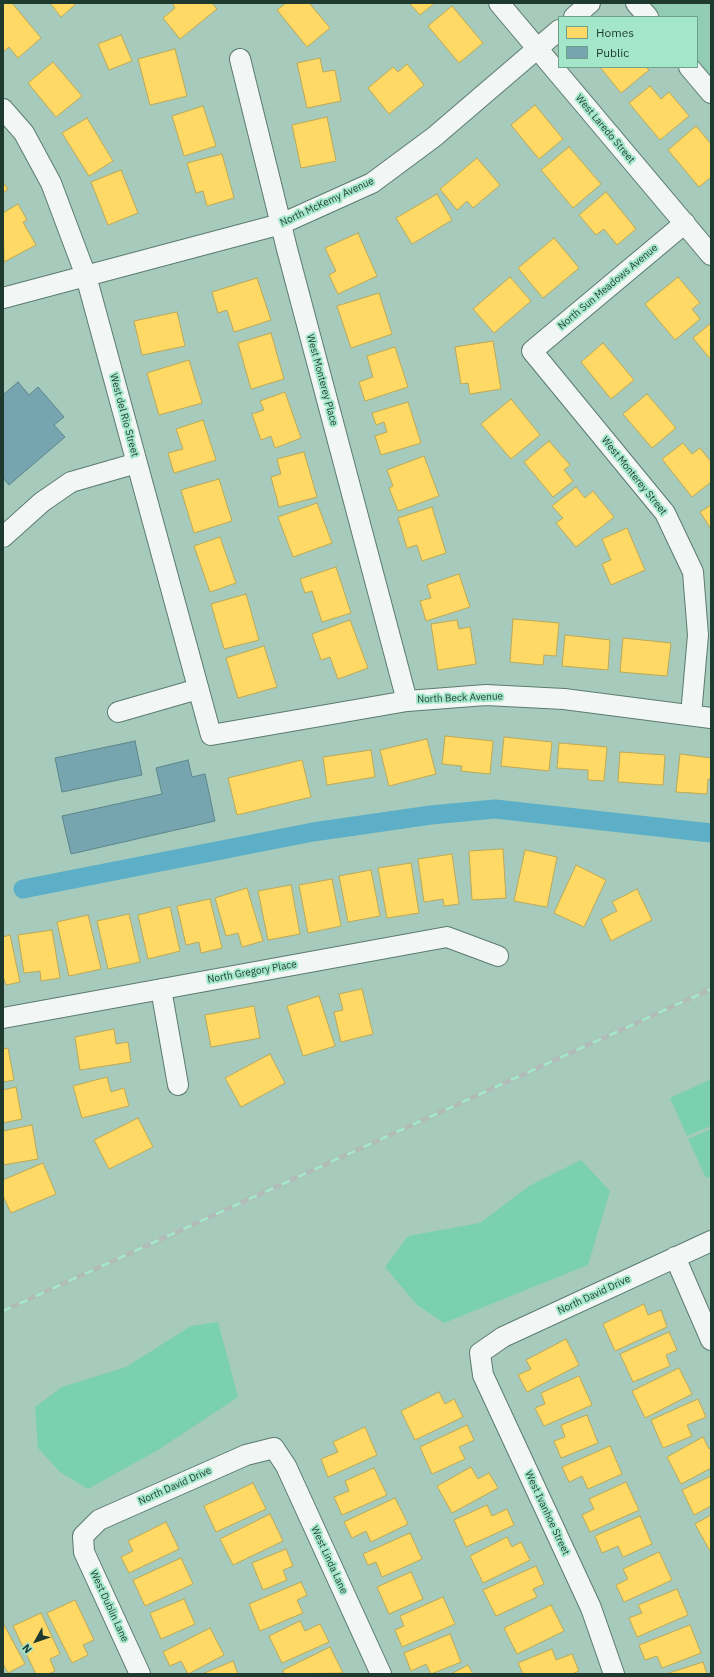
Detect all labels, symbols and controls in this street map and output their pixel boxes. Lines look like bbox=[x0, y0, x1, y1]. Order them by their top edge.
legend bbox=[558, 16, 698, 68]
text: Homes bbox=[596, 25, 634, 40]
text: Public bbox=[596, 45, 629, 60]
street label: West Laredo Street bbox=[573, 92, 637, 166]
street label: North McKemy Avenue bbox=[278, 175, 376, 229]
street label: North Sun Meadows Avenue bbox=[556, 242, 660, 332]
street label: West Monterey Place bbox=[304, 333, 340, 427]
street label: West del Rio Street bbox=[107, 372, 141, 458]
street label: West Monterey Street bbox=[599, 434, 669, 518]
street label: North Beck Avenue bbox=[417, 691, 503, 705]
street label: North Gregory Place bbox=[206, 958, 298, 986]
street label: North David Drive bbox=[556, 1273, 632, 1317]
street label: North David Drive bbox=[137, 1465, 213, 1507]
street label: West Ivanhoe Street bbox=[522, 1469, 572, 1557]
street label: West Linda Lane bbox=[308, 1524, 350, 1596]
street label: West Dublin Lane bbox=[87, 1568, 131, 1644]
north arrow bbox=[16, 1621, 56, 1661]
text: N bbox=[19, 1641, 35, 1656]

